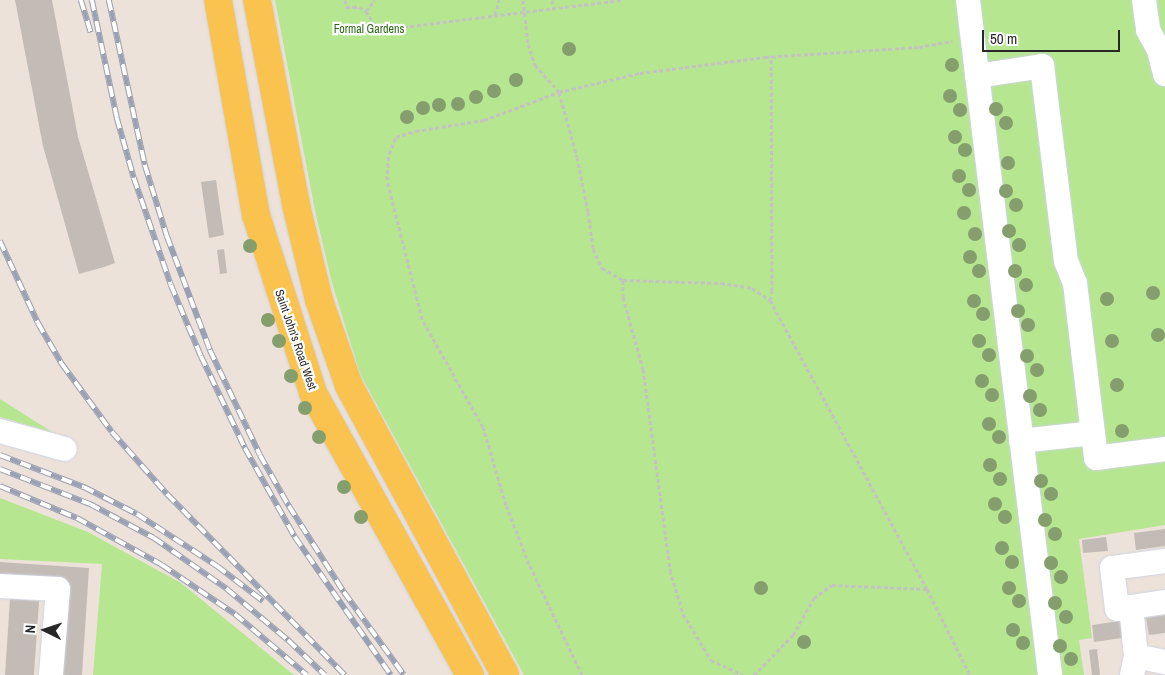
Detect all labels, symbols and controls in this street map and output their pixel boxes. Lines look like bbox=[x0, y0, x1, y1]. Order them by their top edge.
scale bar bbox=[985, 20, 1122, 52]
park label: Formal Gardens bbox=[334, 23, 404, 37]
text: 50 m bbox=[990, 28, 1017, 49]
street label: Saint John's Road West bbox=[271, 288, 319, 392]
north arrow bbox=[20, 605, 70, 655]
text: N bbox=[21, 624, 39, 634]

